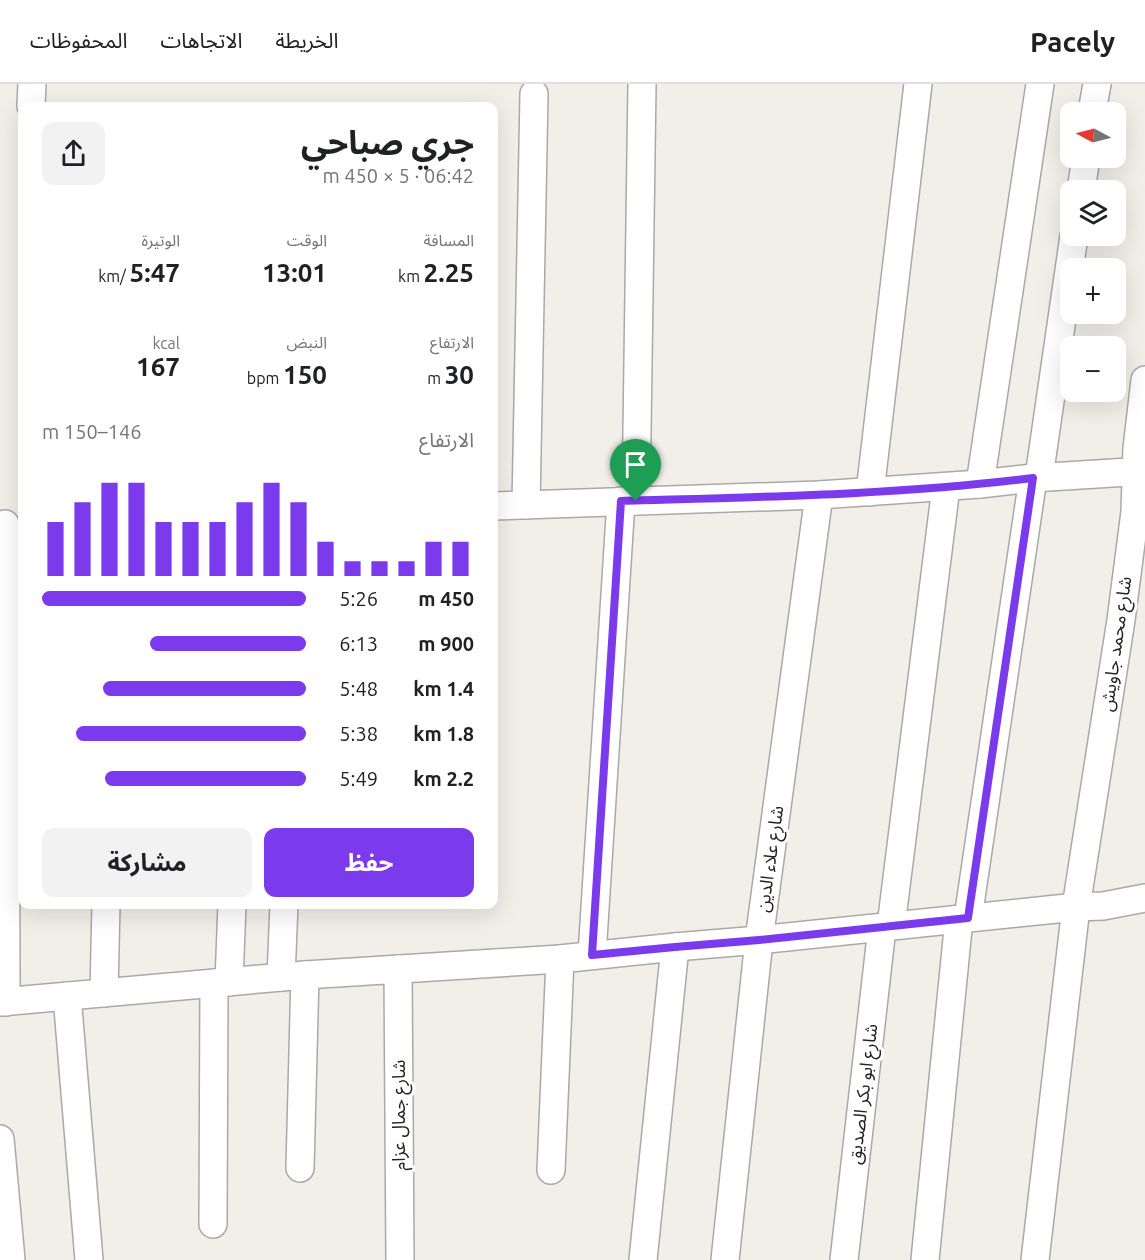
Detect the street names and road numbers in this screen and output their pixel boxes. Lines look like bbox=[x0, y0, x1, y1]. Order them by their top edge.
street label: شارع محمد جاويش bbox=[1096, 575, 1139, 713]
street label: شارع علاء الدين bbox=[752, 804, 791, 914]
street label: شارع ابو بكر الصديق bbox=[843, 1022, 886, 1166]
street label: شارع جمال عزام bbox=[388, 1060, 413, 1170]

